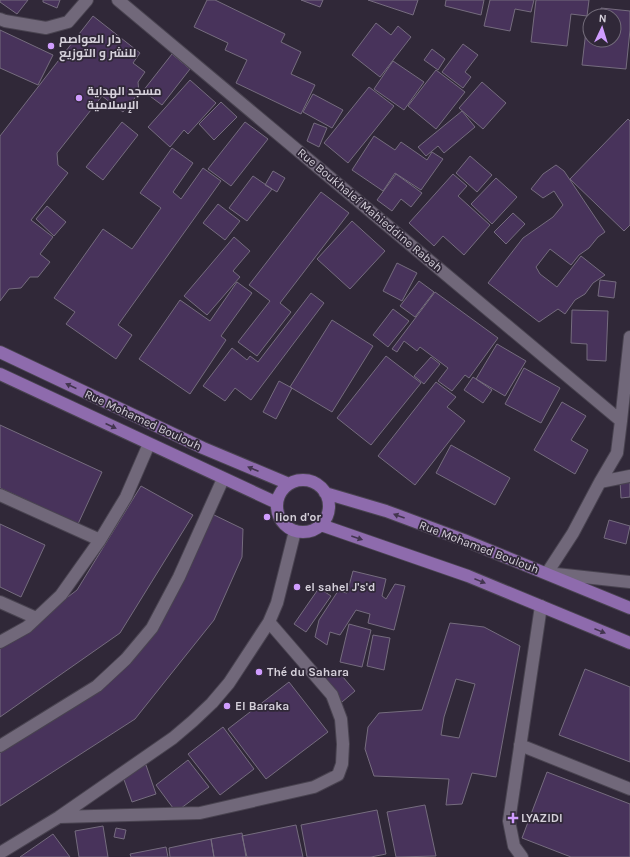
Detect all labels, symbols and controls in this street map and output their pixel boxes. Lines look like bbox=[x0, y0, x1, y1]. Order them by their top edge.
north arrow bbox=[582, 8, 622, 48]
text: N bbox=[598, 12, 607, 25]
place label: دار العواصم للنشر و التوزيع bbox=[59, 32, 136, 62]
marker: دار العواصم للنشر و التوزيع bbox=[46, 41, 56, 51]
place label: مسجد الهداية الإسلامية bbox=[87, 84, 161, 113]
marker: مسجد الهداية الإسلامية bbox=[74, 93, 84, 103]
street label: Rue Boukhalef Mahieddine Rabah bbox=[295, 145, 445, 275]
one-way arrow bbox=[65, 383, 76, 389]
street label: Rue Mohamed Boulouh bbox=[82, 387, 204, 453]
one-way arrow bbox=[105, 423, 117, 429]
one-way arrow bbox=[246, 466, 258, 472]
place label: lion d'or bbox=[275, 510, 321, 524]
marker: lion d'or bbox=[262, 512, 272, 522]
one-way arrow bbox=[392, 512, 404, 518]
street label: Rue Mohamed Boulouh bbox=[417, 518, 541, 576]
one-way arrow bbox=[352, 535, 364, 541]
one-way arrow bbox=[474, 578, 486, 584]
place label: el sahel J's'd bbox=[305, 580, 375, 594]
marker: el sahel J's'd bbox=[292, 582, 302, 592]
one-way arrow bbox=[595, 628, 607, 634]
place label: Thé du Sahara bbox=[267, 665, 349, 679]
marker: Thé du Sahara bbox=[254, 667, 264, 677]
place label: El Baraka bbox=[235, 699, 289, 713]
marker: El Baraka bbox=[222, 701, 232, 711]
place label: LYAZIDI bbox=[521, 811, 563, 825]
marker: LYAZIDI bbox=[508, 813, 518, 823]

